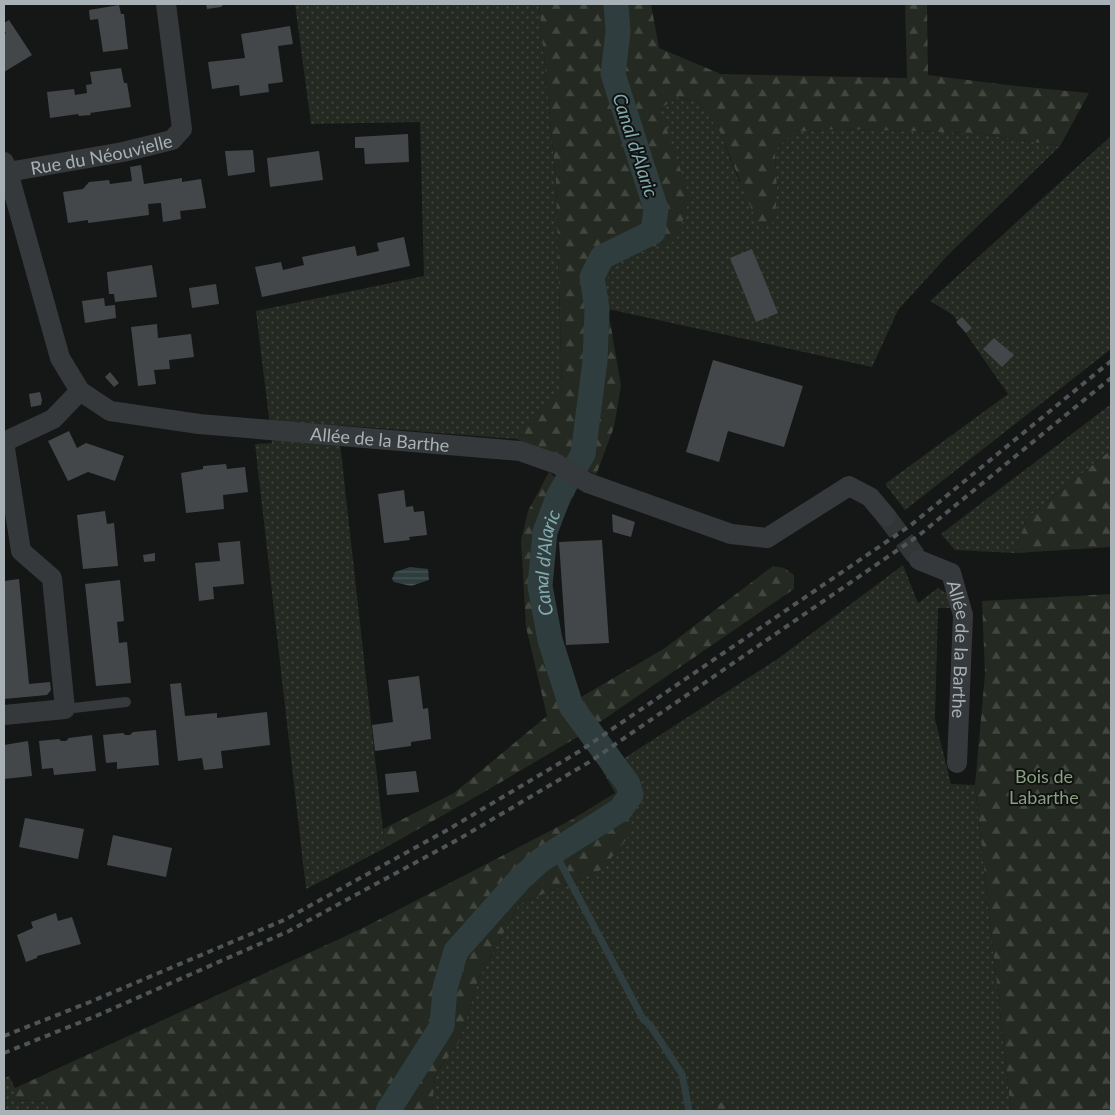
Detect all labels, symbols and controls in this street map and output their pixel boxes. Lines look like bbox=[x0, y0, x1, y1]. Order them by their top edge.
water label: Canal d'Alaric bbox=[608, 90, 664, 200]
street label: Rue du Néouvielle bbox=[29, 129, 175, 179]
street label: Allée de la Barthe bbox=[310, 422, 450, 456]
water label: Canal d'Alaric bbox=[528, 506, 564, 618]
street label: Allée de la Barthe bbox=[943, 577, 975, 719]
park label: Bois de Labarthe bbox=[1009, 765, 1079, 808]

